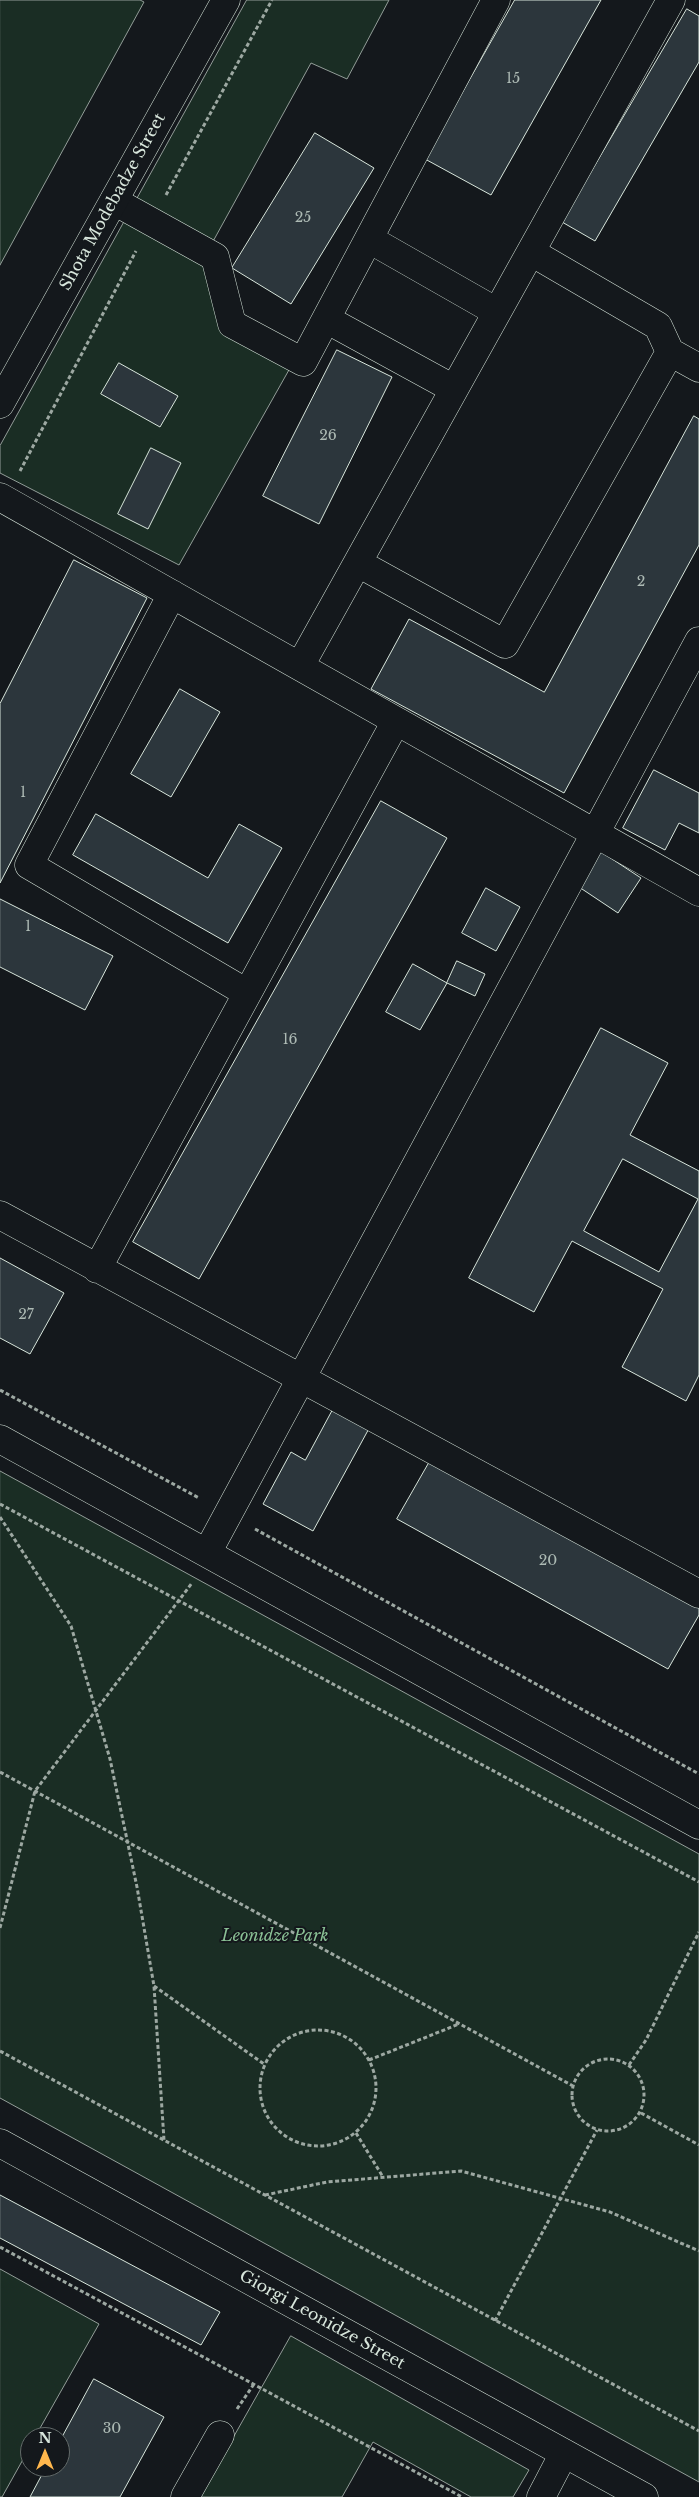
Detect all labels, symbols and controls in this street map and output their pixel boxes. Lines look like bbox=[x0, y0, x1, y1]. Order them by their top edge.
house number: 15 bbox=[506, 71, 520, 87]
street label: Shota Modebadze Street bbox=[56, 110, 170, 294]
house number: 25 bbox=[295, 210, 311, 226]
house number: 26 bbox=[319, 428, 337, 444]
house number: 2 bbox=[637, 574, 645, 590]
house number: 1 bbox=[20, 785, 26, 801]
house number: 1 bbox=[25, 919, 31, 935]
house number: 16 bbox=[282, 1032, 298, 1048]
house number: 27 bbox=[18, 1307, 34, 1323]
house number: 20 bbox=[539, 1553, 557, 1569]
park label: Leonidze Park bbox=[222, 1926, 328, 1946]
street label: Giorgi Leonidze Street bbox=[236, 2266, 408, 2374]
house number: 30 bbox=[103, 2421, 121, 2437]
north arrow bbox=[20, 2427, 70, 2477]
text: N bbox=[38, 2429, 52, 2447]

